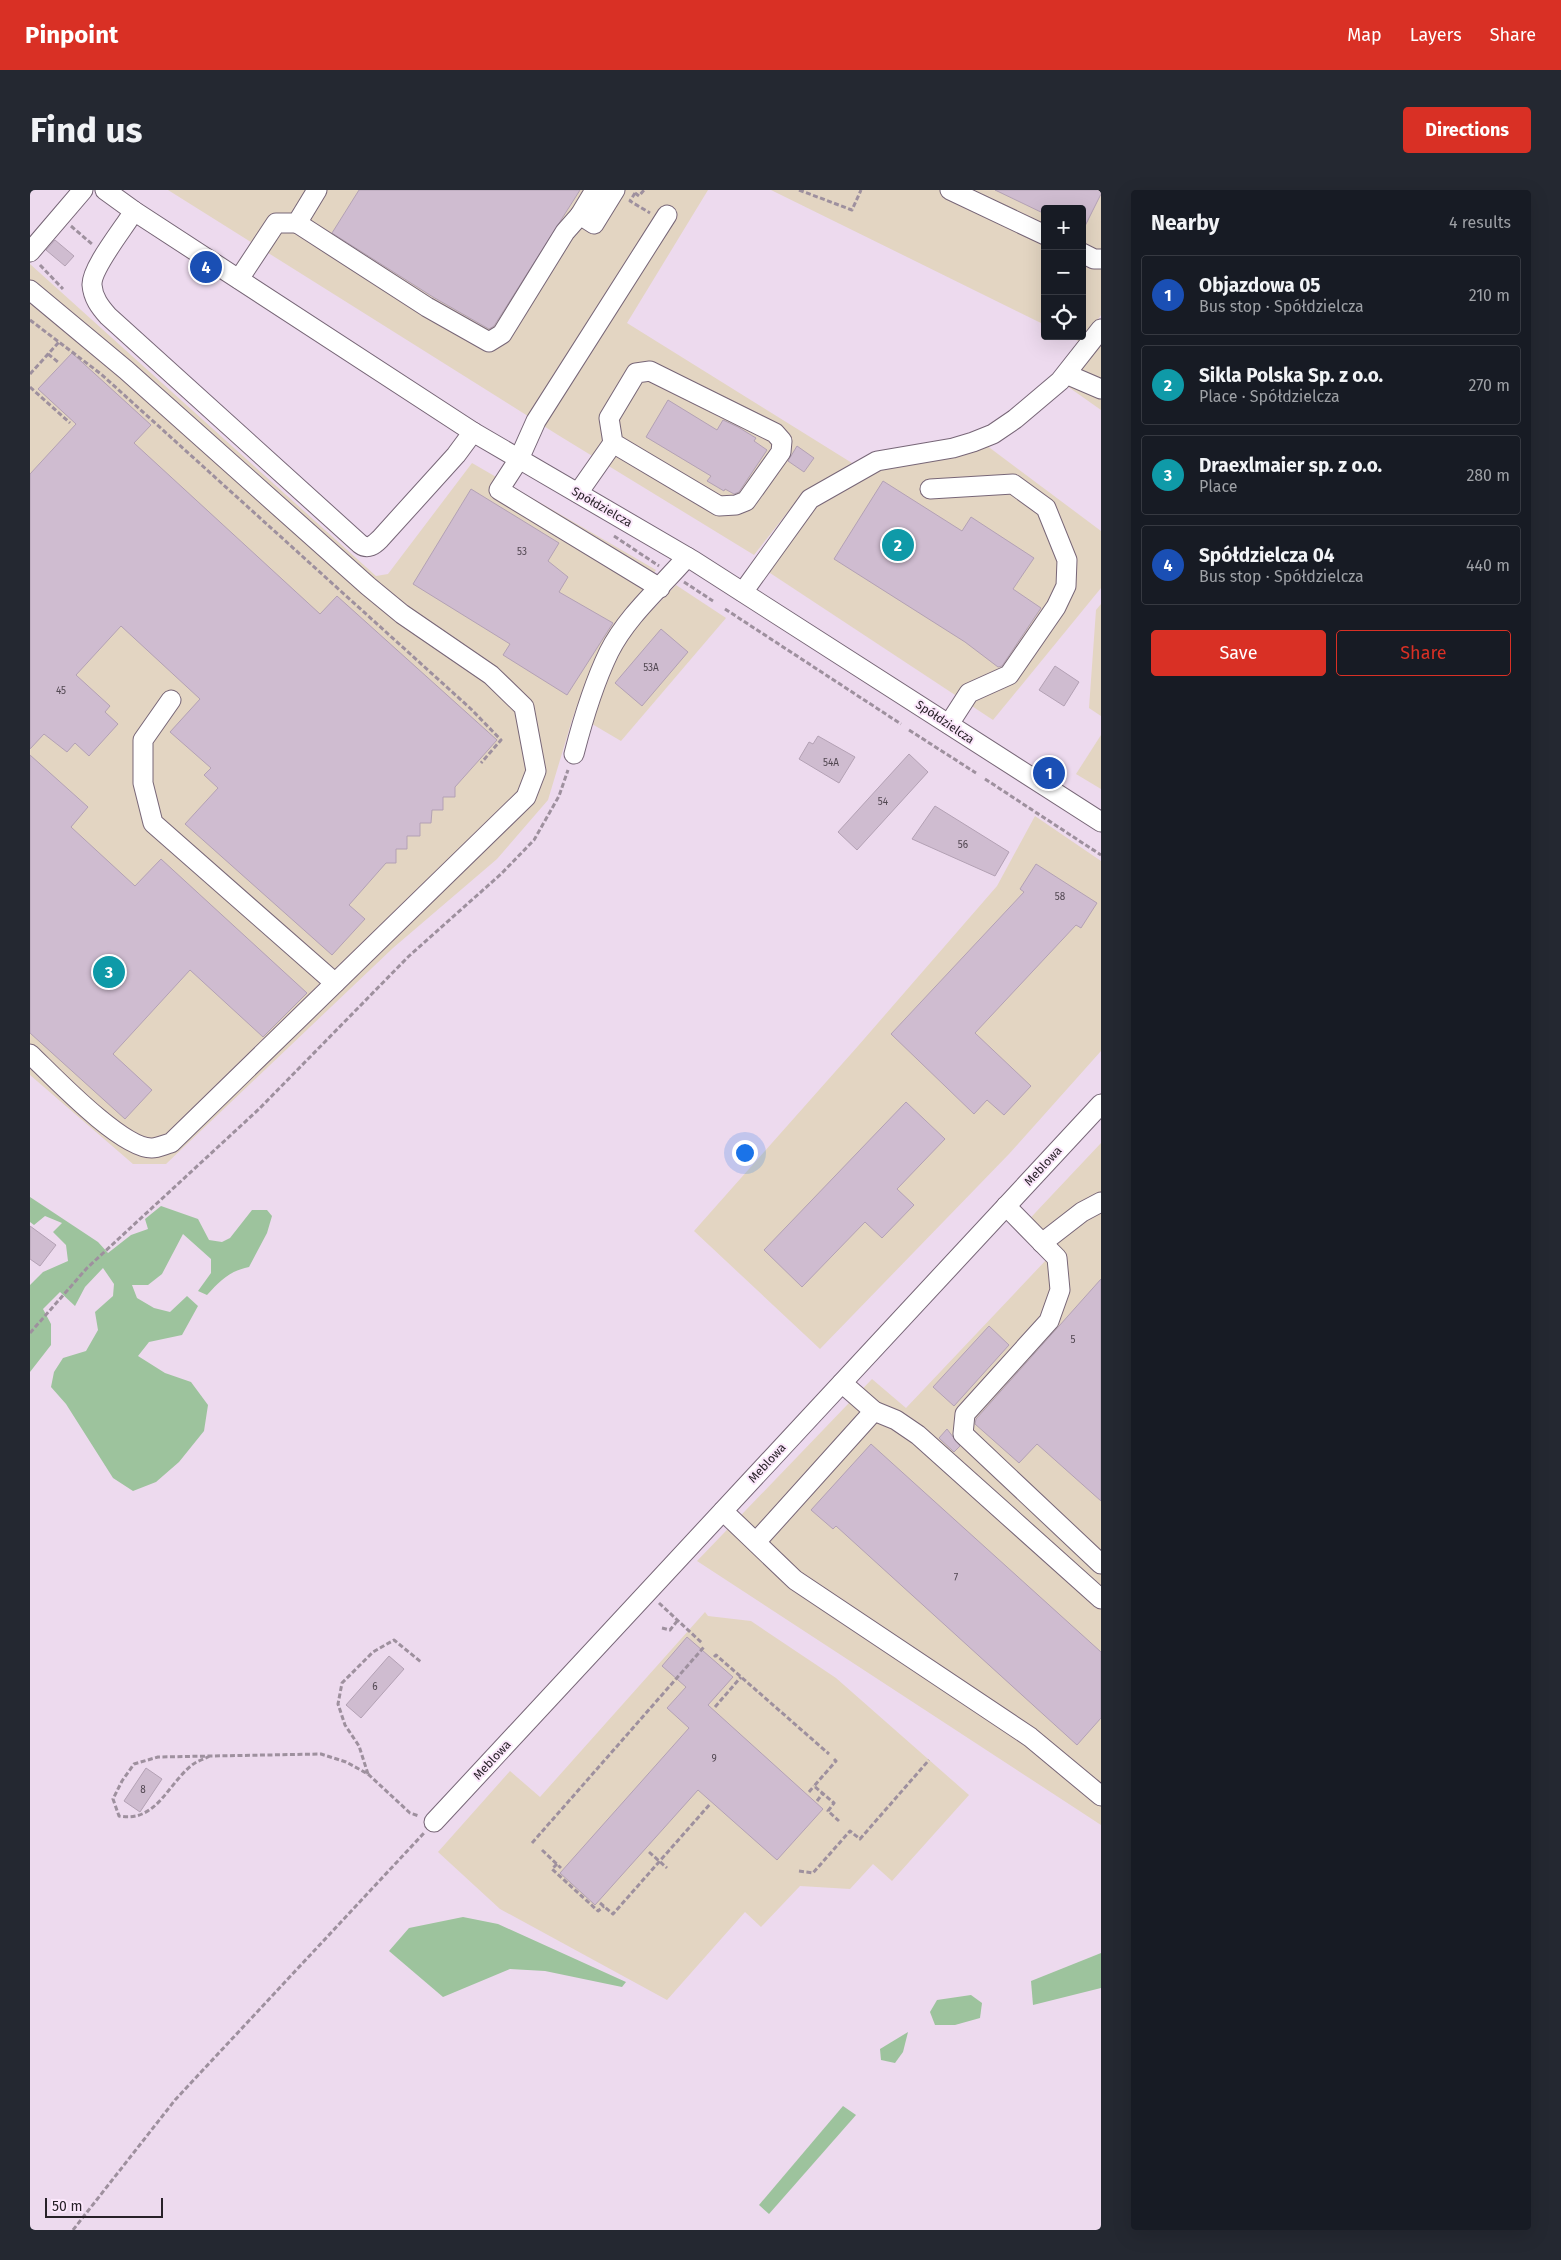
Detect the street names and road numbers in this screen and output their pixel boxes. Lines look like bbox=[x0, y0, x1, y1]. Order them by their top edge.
street label: Spółdzielcza bbox=[569, 484, 635, 530]
street label: Spółdzielcza bbox=[913, 697, 977, 747]
street label: Meblowa bbox=[1021, 1144, 1065, 1188]
street label: Meblowa bbox=[745, 1441, 789, 1485]
street label: Meblowa bbox=[470, 1738, 514, 1782]

